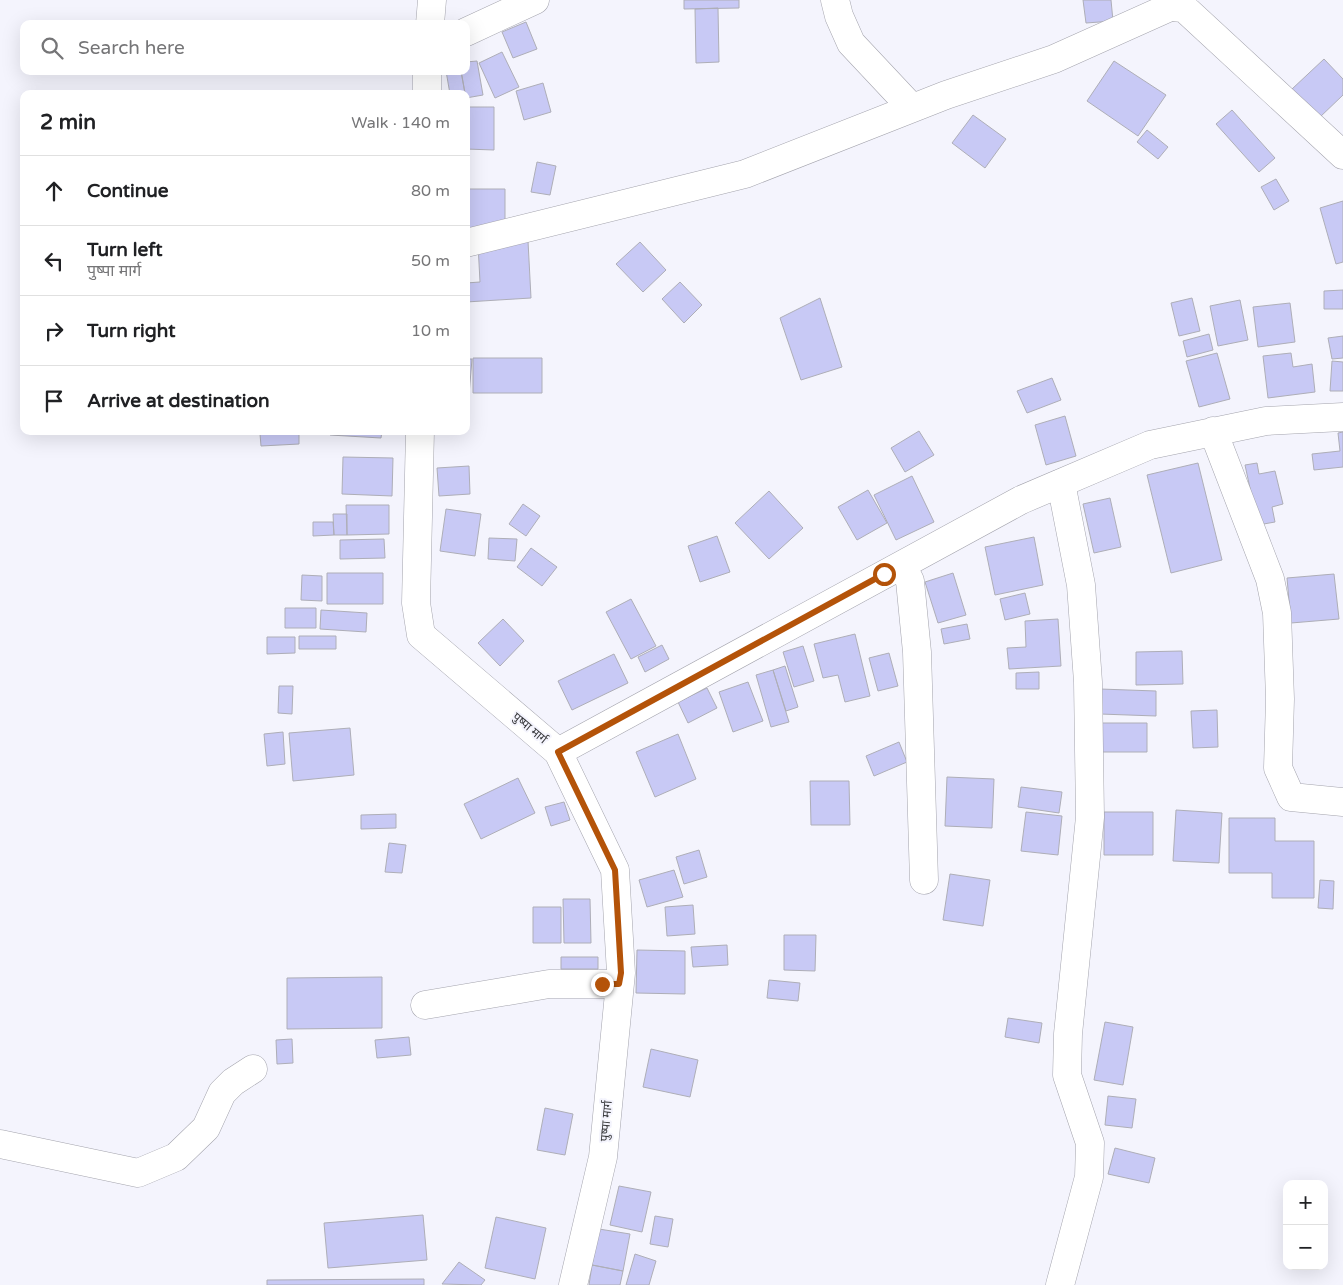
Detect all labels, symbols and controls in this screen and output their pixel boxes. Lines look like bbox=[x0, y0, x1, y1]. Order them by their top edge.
search box bbox=[20, 20, 470, 75]
icon: search bbox=[38, 34, 66, 62]
text: Search here bbox=[78, 37, 185, 59]
text: 2 min bbox=[40, 110, 96, 135]
text: Walk · 140 m bbox=[351, 113, 450, 133]
icon: ahead bbox=[40, 177, 68, 205]
text: Continue bbox=[87, 180, 169, 202]
text: 80 m bbox=[411, 181, 450, 201]
text: Turn left bbox=[87, 239, 163, 261]
icon: left bbox=[40, 247, 68, 275]
text: 50 m bbox=[411, 251, 450, 271]
text: पुष्पा मार्ग bbox=[87, 261, 141, 281]
icon: right bbox=[40, 317, 68, 345]
text: Turn right bbox=[87, 320, 175, 342]
text: 10 m bbox=[411, 321, 450, 341]
icon: arrive bbox=[40, 387, 68, 415]
text: Arrive at destination bbox=[87, 390, 270, 412]
route start bbox=[873, 563, 896, 586]
street label: पुष्पा मार्ग bbox=[509, 710, 551, 748]
route end bbox=[591, 973, 614, 996]
street label: पुष्पा मार्ग bbox=[597, 1099, 616, 1142]
map controls bbox=[1283, 1180, 1328, 1270]
button: + bbox=[1283, 1180, 1328, 1225]
button: − bbox=[1283, 1225, 1328, 1270]

